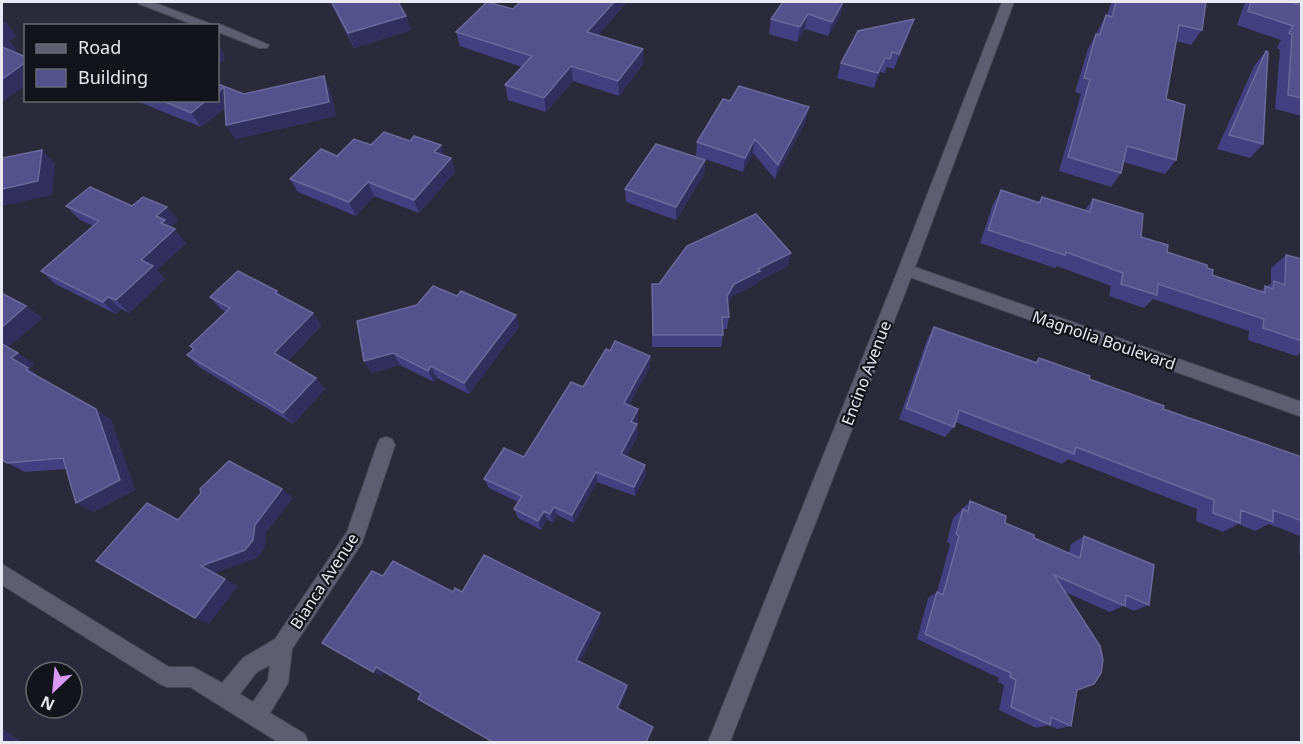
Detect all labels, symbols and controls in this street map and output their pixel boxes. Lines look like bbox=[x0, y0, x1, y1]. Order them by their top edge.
legend bbox=[24, 24, 219, 102]
text: Road bbox=[78, 35, 121, 59]
text: Building bbox=[78, 65, 148, 89]
street label: Magnolia Boulevard bbox=[1029, 305, 1179, 375]
street label: Encino Avenue bbox=[836, 317, 896, 429]
street label: Bianca Avenue bbox=[285, 529, 363, 633]
north arrow bbox=[24, 660, 84, 720]
text: N bbox=[37, 691, 58, 716]

